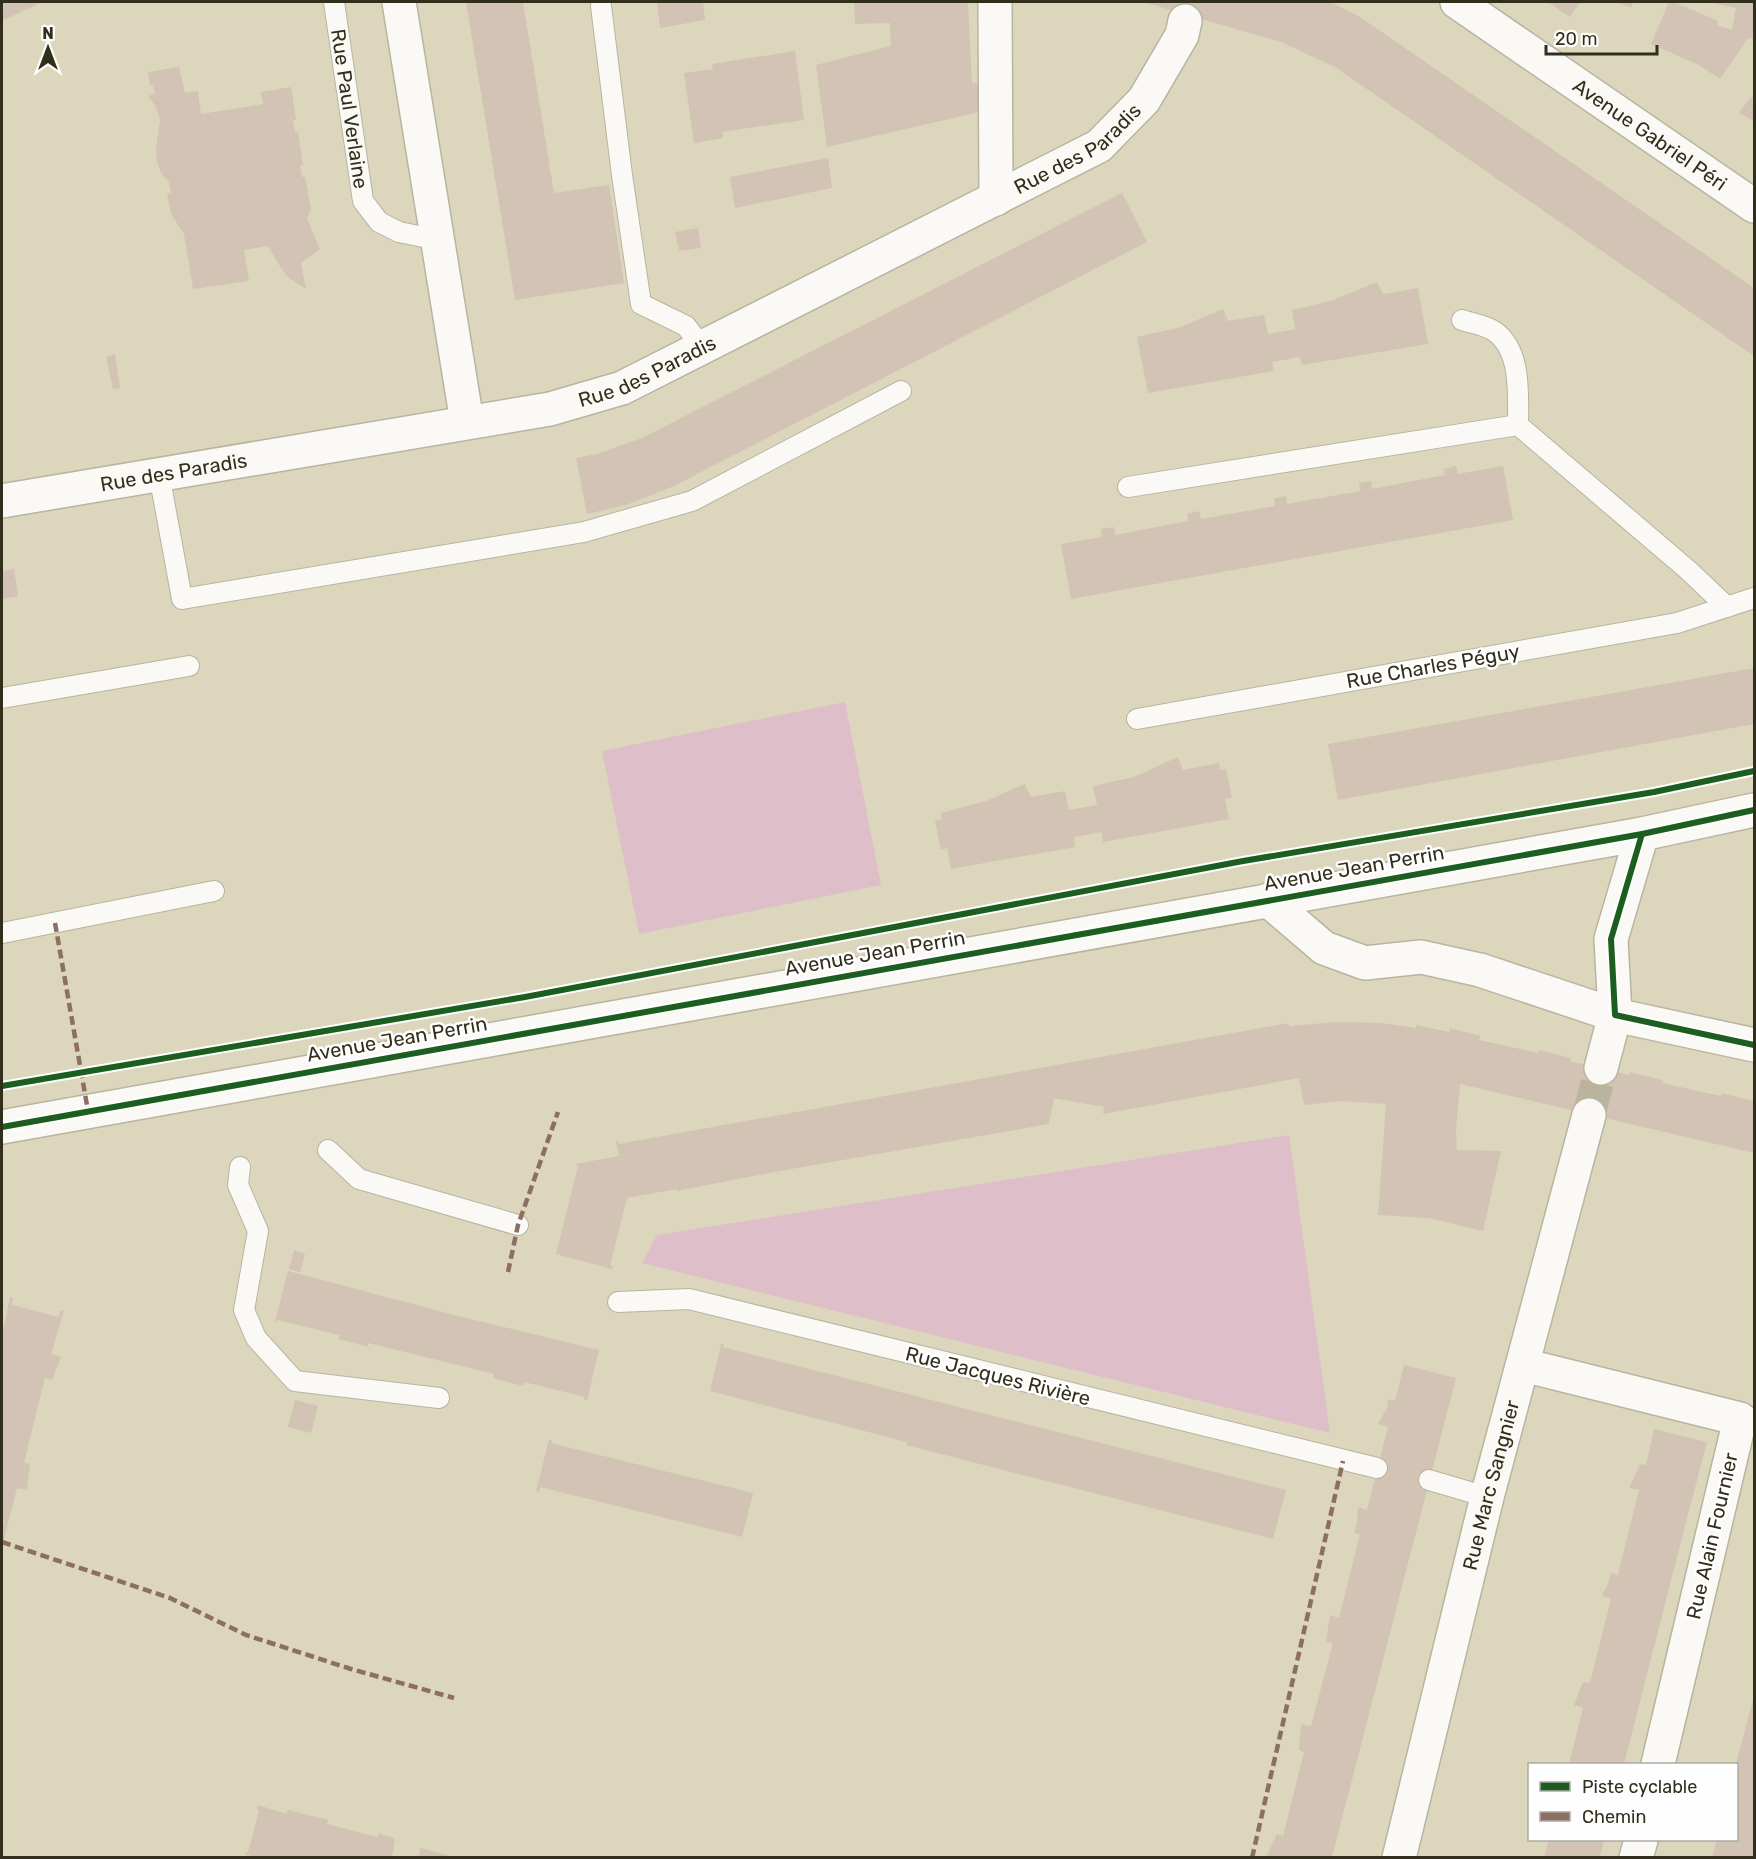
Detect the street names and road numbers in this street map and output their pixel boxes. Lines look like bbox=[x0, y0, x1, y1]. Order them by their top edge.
street label: Rue Paul Verlaine bbox=[326, 27, 373, 190]
street label: Avenue Gabriel Péri bbox=[1568, 73, 1731, 196]
street label: Rue des Paradis bbox=[1010, 98, 1146, 199]
street label: Rue des Paradis bbox=[575, 330, 720, 412]
street label: Rue des Paradis bbox=[98, 448, 249, 496]
street label: Rue Charles Péguy bbox=[1345, 639, 1521, 693]
street label: Avenue Jean Perrin bbox=[1262, 840, 1446, 896]
street label: Avenue Jean Perrin bbox=[783, 925, 967, 981]
street label: Avenue Jean Perrin bbox=[305, 1011, 489, 1067]
street label: Rue Jacques Rivière bbox=[903, 1341, 1093, 1411]
street label: Rue Marc Sangnier bbox=[1458, 1397, 1524, 1573]
street label: Rue Alain Fournier bbox=[1681, 1450, 1743, 1622]

